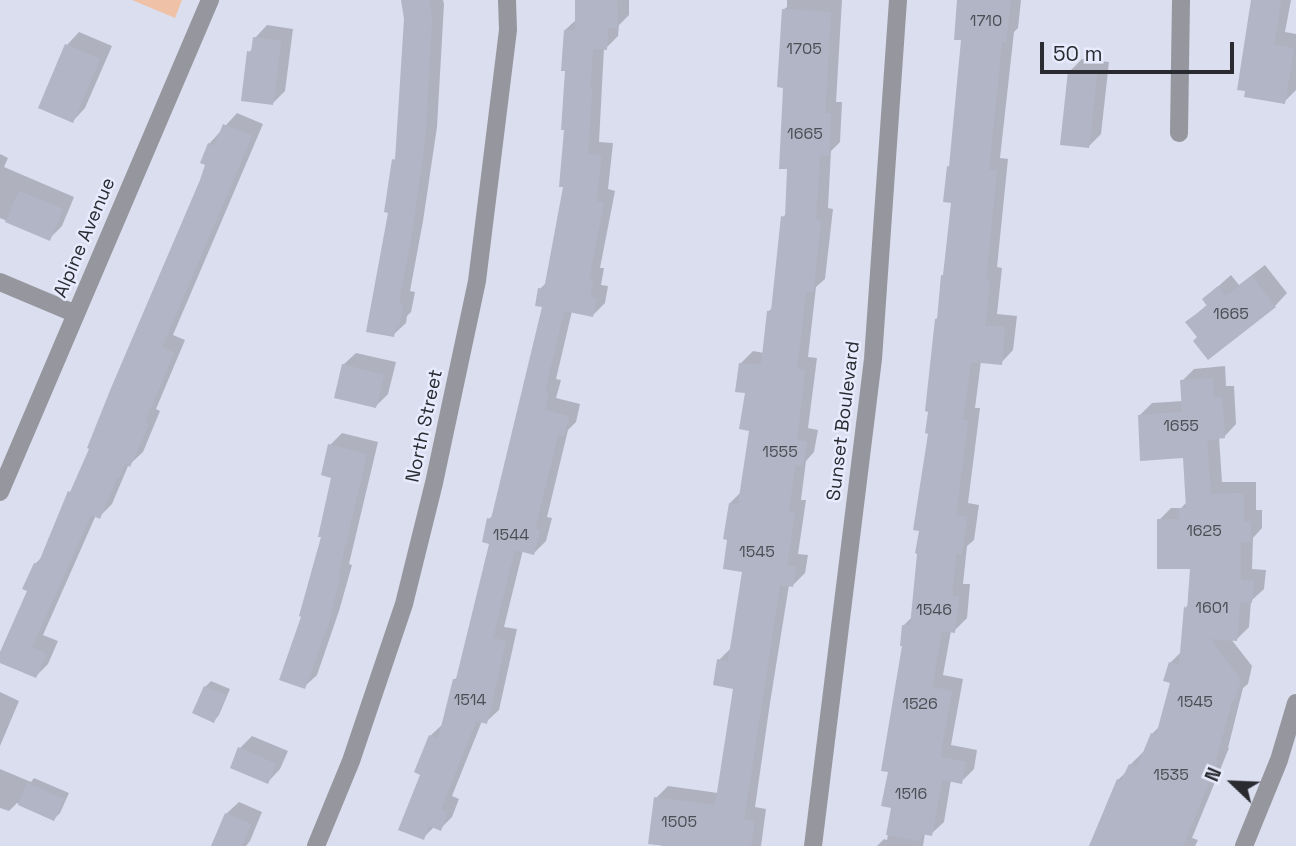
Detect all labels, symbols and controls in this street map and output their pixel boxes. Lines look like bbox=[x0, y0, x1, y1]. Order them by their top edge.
house number: 1710 bbox=[970, 12, 1002, 32]
scale bar bbox=[1044, 28, 1238, 72]
house number: 1705 bbox=[786, 40, 822, 60]
text: 50 m bbox=[1053, 40, 1103, 67]
house number: 1665 bbox=[787, 125, 823, 145]
street label: Alpine Avenue bbox=[49, 174, 121, 302]
house number: 1665 bbox=[1213, 305, 1249, 325]
street label: Sunset Boulevard bbox=[823, 340, 865, 502]
street label: North Street bbox=[402, 367, 448, 485]
house number: 1655 bbox=[1163, 417, 1199, 437]
house number: 1555 bbox=[762, 443, 798, 463]
house number: 1625 bbox=[1186, 522, 1222, 542]
house number: 1544 bbox=[493, 526, 529, 546]
house number: 1545 bbox=[739, 543, 775, 563]
house number: 1601 bbox=[1195, 599, 1229, 619]
house number: 1546 bbox=[916, 601, 952, 621]
house number: 1514 bbox=[454, 691, 486, 711]
house number: 1545 bbox=[1177, 693, 1213, 713]
house number: 1526 bbox=[902, 695, 938, 715]
north arrow bbox=[1198, 748, 1268, 818]
text: N bbox=[1199, 764, 1227, 785]
house number: 1535 bbox=[1153, 766, 1189, 786]
house number: 1516 bbox=[895, 785, 927, 805]
house number: 1505 bbox=[661, 813, 697, 833]

